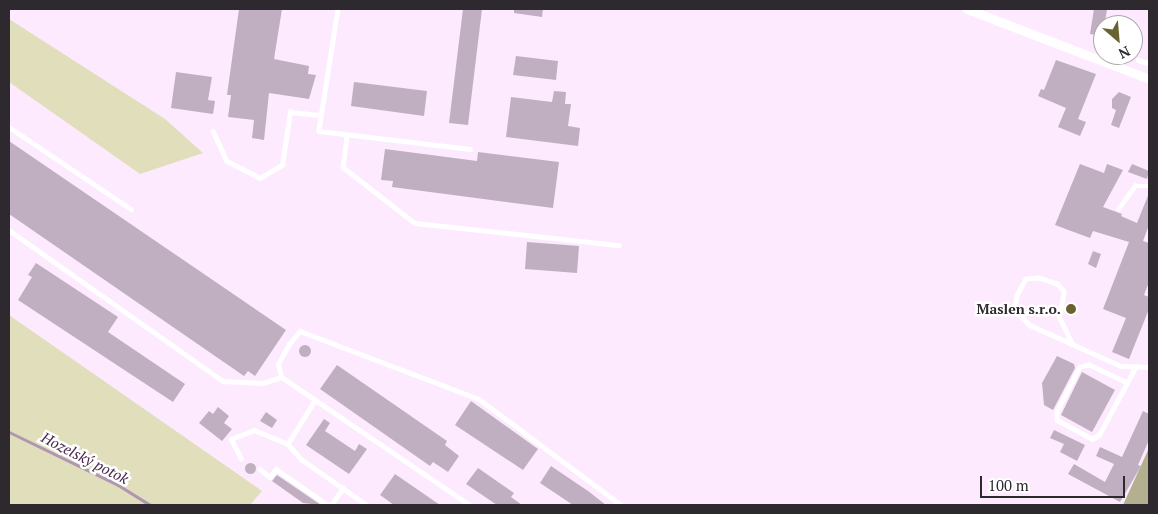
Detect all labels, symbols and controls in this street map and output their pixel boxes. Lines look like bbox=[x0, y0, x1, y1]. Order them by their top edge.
north arrow bbox=[1093, 15, 1143, 65]
text: N bbox=[1116, 42, 1134, 64]
place label: Maslen s.r.o. bbox=[976, 301, 1061, 317]
marker: Maslen s.r.o. bbox=[1065, 303, 1077, 315]
water label: Hozelský potok bbox=[38, 428, 132, 488]
scale bar bbox=[983, 466, 1128, 498]
text: 100 m bbox=[988, 475, 1029, 495]

